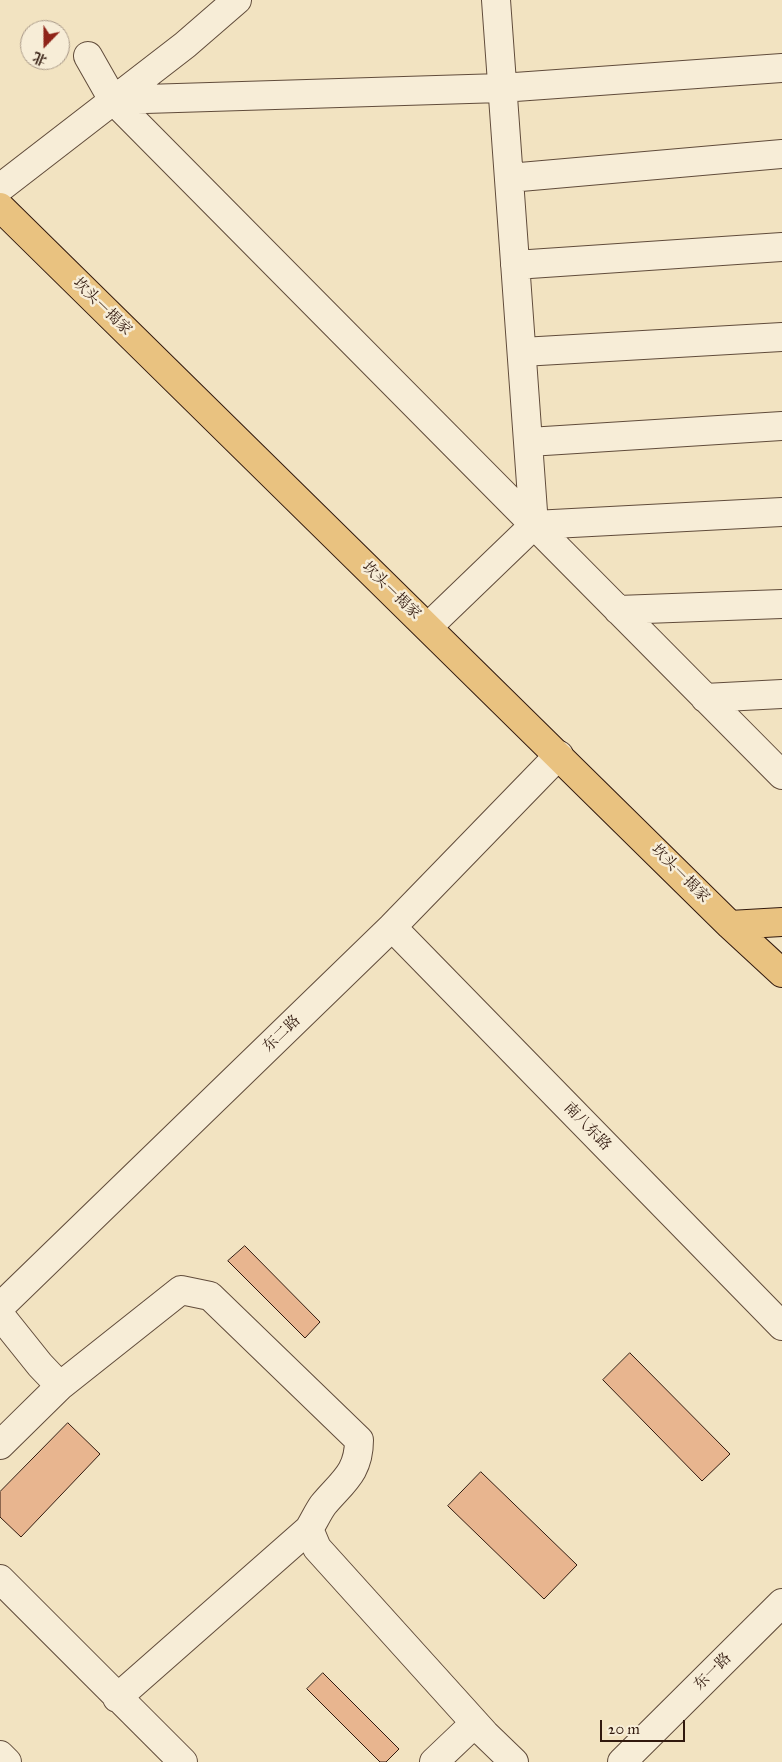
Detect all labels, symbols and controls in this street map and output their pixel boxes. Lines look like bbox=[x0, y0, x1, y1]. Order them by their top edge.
north arrow bbox=[20, 20, 70, 70]
text: 北 bbox=[30, 48, 49, 69]
street label: 坎头－揭家 bbox=[69, 274, 135, 340]
street label: 坎头－揭家 bbox=[358, 558, 424, 624]
street label: 坎头－揭家 bbox=[647, 841, 713, 907]
street label: 东二路 bbox=[260, 1012, 304, 1056]
street label: 南八东路 bbox=[560, 1099, 614, 1155]
street label: 东一路 bbox=[691, 1650, 735, 1694]
scale bar bbox=[602, 1710, 687, 1742]
text: 20 m bbox=[608, 1720, 640, 1738]

